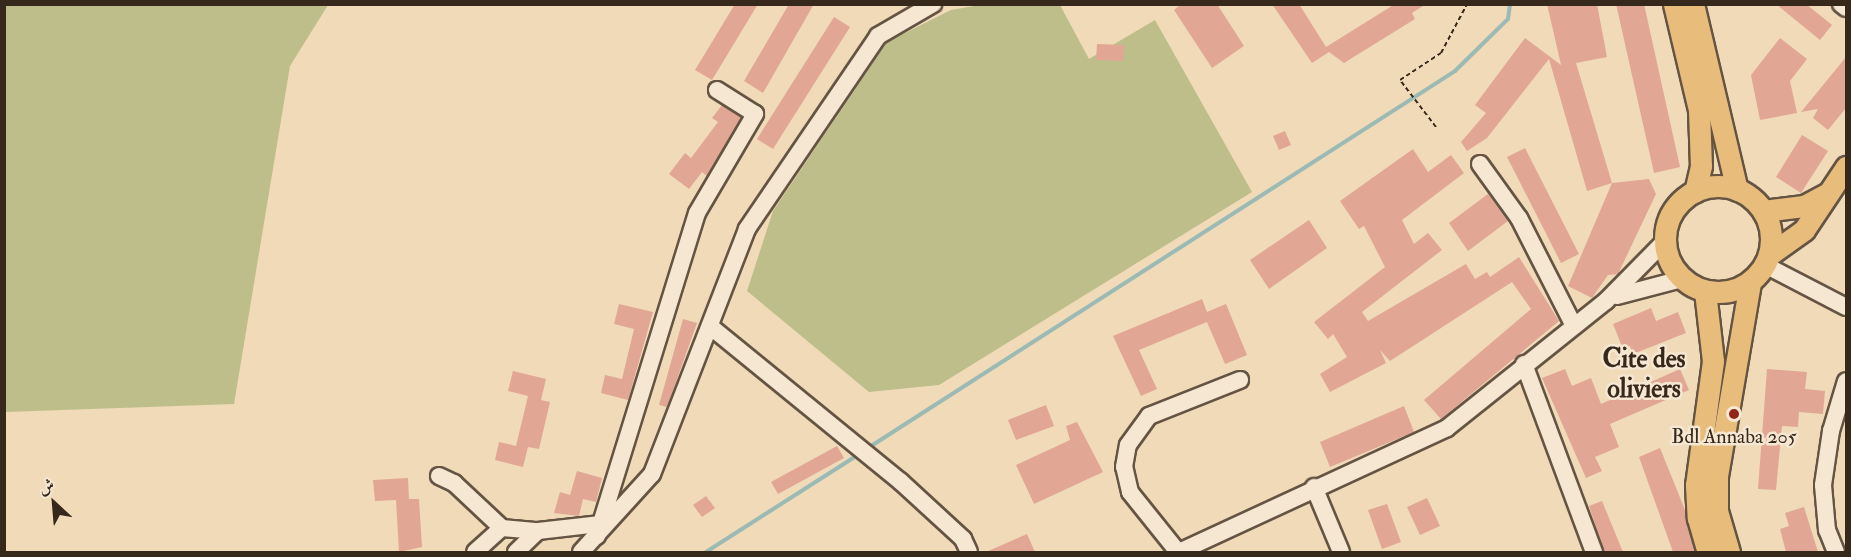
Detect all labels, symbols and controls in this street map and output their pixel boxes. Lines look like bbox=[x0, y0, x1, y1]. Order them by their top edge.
district label: Cite des oliviers bbox=[1603, 344, 1685, 406]
marker: Bdl Annaba 205 bbox=[1727, 407, 1741, 421]
place label: Bdl Annaba 205 bbox=[1671, 424, 1797, 448]
north arrow bbox=[24, 473, 84, 533]
text: ش bbox=[35, 474, 58, 499]

